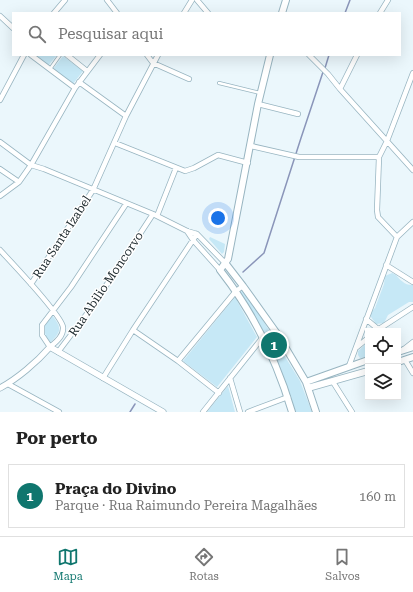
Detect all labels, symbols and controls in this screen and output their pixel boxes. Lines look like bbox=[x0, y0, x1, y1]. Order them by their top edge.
search box bbox=[12, 12, 401, 56]
icon: search bbox=[26, 23, 48, 45]
text: Pesquisar aqui bbox=[58, 25, 163, 43]
street label: Rua Santa Izabel bbox=[30, 193, 94, 281]
your location bbox=[208, 208, 228, 228]
street label: Rua Abilio Moncorvo bbox=[66, 229, 146, 339]
map controls bbox=[365, 328, 401, 400]
button: locate bbox=[365, 328, 401, 364]
pin: 1 bbox=[261, 330, 287, 360]
button: layers bbox=[365, 364, 401, 400]
text: Por perto bbox=[16, 428, 97, 448]
text: Praça do Divino bbox=[55, 480, 176, 498]
text: 1 bbox=[26, 489, 34, 504]
text: 160 m bbox=[359, 489, 396, 504]
text: Parque · Rua Raimundo Pereira Magalhães bbox=[55, 498, 317, 513]
tab: Mapa bbox=[53, 546, 83, 583]
tab: Rotas bbox=[189, 546, 219, 583]
tab: Salvos bbox=[325, 546, 360, 583]

